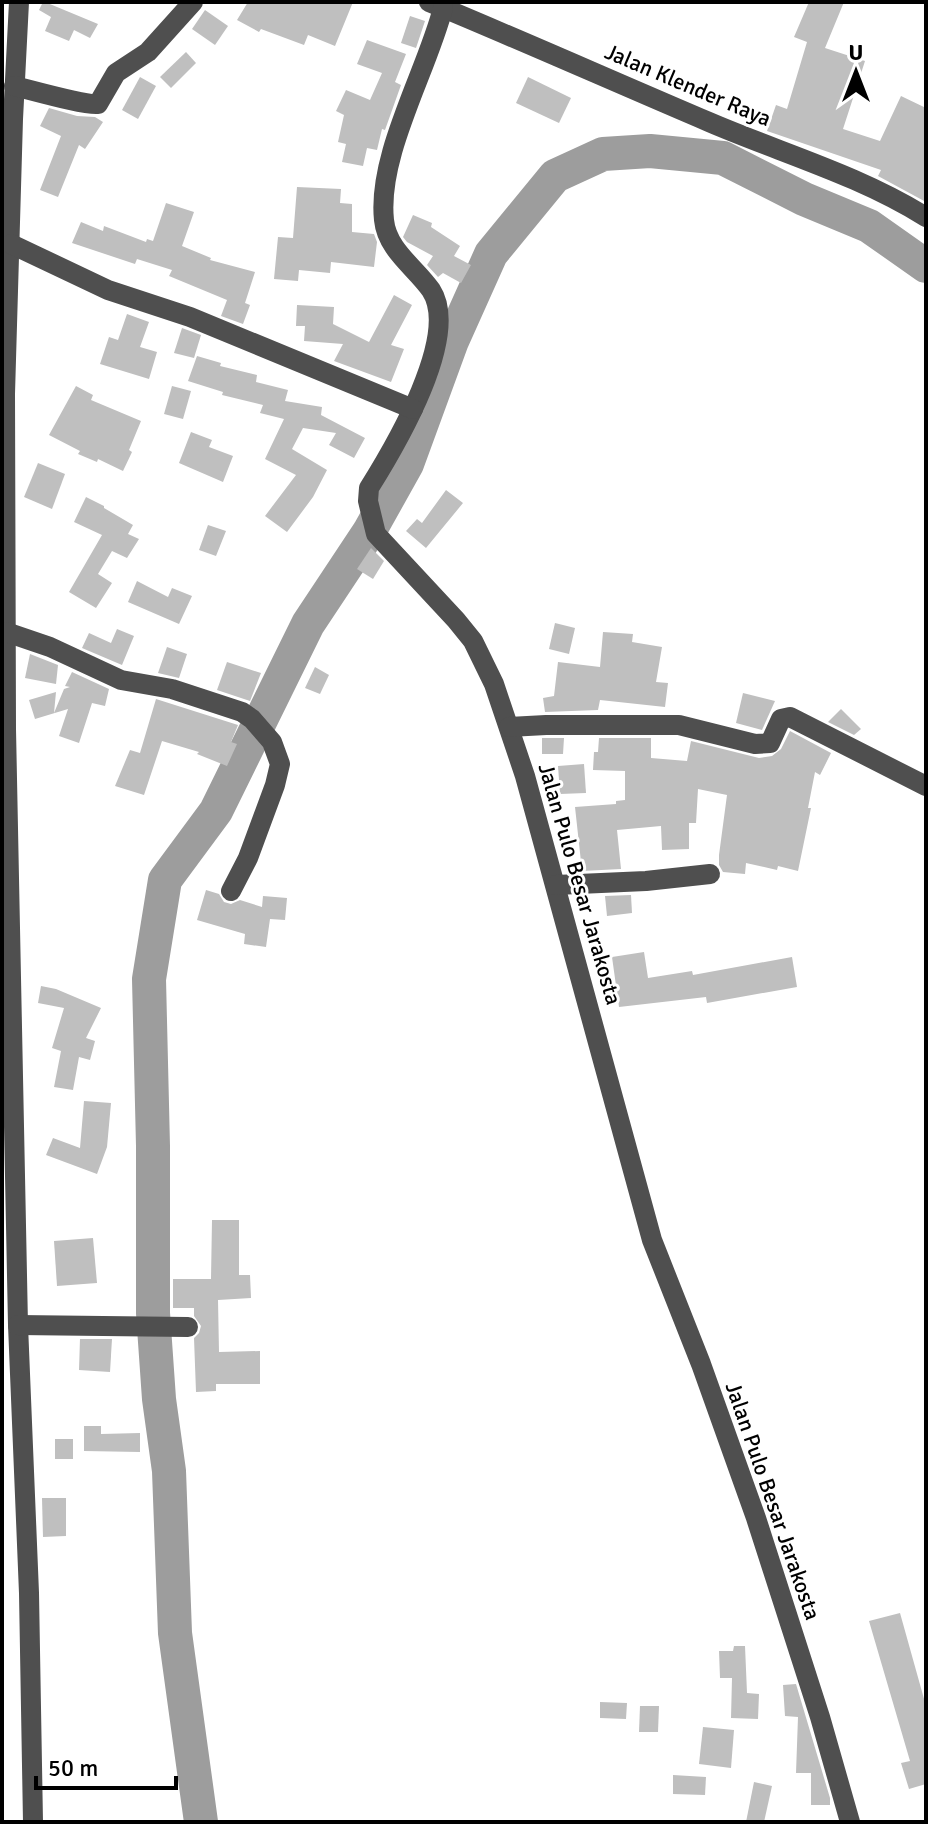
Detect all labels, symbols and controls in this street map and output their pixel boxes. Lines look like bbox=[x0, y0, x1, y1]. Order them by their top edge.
north arrow bbox=[816, 32, 896, 112]
street label: Jalan Klender Raya bbox=[601, 38, 775, 132]
text: U bbox=[849, 39, 863, 66]
street label: Jalan Pulo Besar Jarakosta bbox=[533, 760, 627, 1008]
street label: Jalan Pulo Besar Jarakosta bbox=[720, 1379, 826, 1623]
scale bar bbox=[36, 1740, 176, 1790]
text: 50 m bbox=[48, 1753, 98, 1783]

